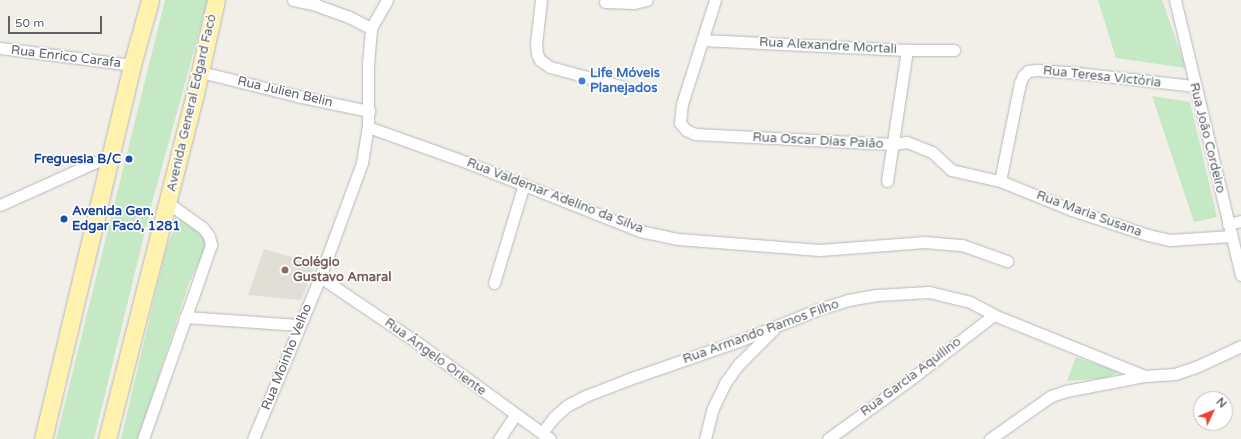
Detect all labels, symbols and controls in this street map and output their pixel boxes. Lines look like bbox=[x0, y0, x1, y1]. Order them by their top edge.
scale bar bbox=[10, 8, 104, 34]
street label: Avenida General Edgard Facó bbox=[164, 13, 220, 193]
text: 50 m bbox=[15, 16, 44, 30]
street label: Rua Alexandre Mortali bbox=[759, 35, 897, 57]
street label: Rua Enrico Carafa bbox=[10, 43, 122, 71]
street label: Rua Teresa Victória bbox=[1042, 63, 1162, 91]
place label: Life Móveis Planejados bbox=[590, 66, 660, 97]
street label: Rua Julien Belin bbox=[236, 73, 334, 111]
marker: Life Móveis Planejados bbox=[577, 76, 587, 86]
street label: Rua João Cordeiro bbox=[1186, 81, 1228, 195]
street label: Rua Oscar Dias Paião bbox=[752, 130, 884, 152]
place label: Freguesia B/C bbox=[34, 151, 121, 167]
marker: Freguesia B/C bbox=[124, 154, 134, 164]
street label: Rua Valdemar Adelino da Silva bbox=[464, 155, 646, 237]
street label: Rua Maria Susana bbox=[1034, 188, 1144, 240]
place label: Avenida Gen. Edgar Facó, 1281 bbox=[72, 204, 180, 235]
marker: Avenida Gen. Edgar Facó, 1281 bbox=[59, 214, 69, 224]
place label: Colégio Gustavo Amaral bbox=[293, 255, 392, 286]
marker: Colégio Gustavo Amaral bbox=[280, 265, 290, 275]
street label: Rua Armando Ramos Filho bbox=[681, 296, 841, 368]
street label: Rua Moinho Velho bbox=[259, 302, 315, 412]
street label: Rua Ângelo Oriente bbox=[381, 315, 489, 399]
street label: Rua Garcia Aquilino bbox=[858, 334, 964, 420]
north arrow bbox=[1193, 391, 1233, 431]
text: N bbox=[1214, 395, 1229, 411]

